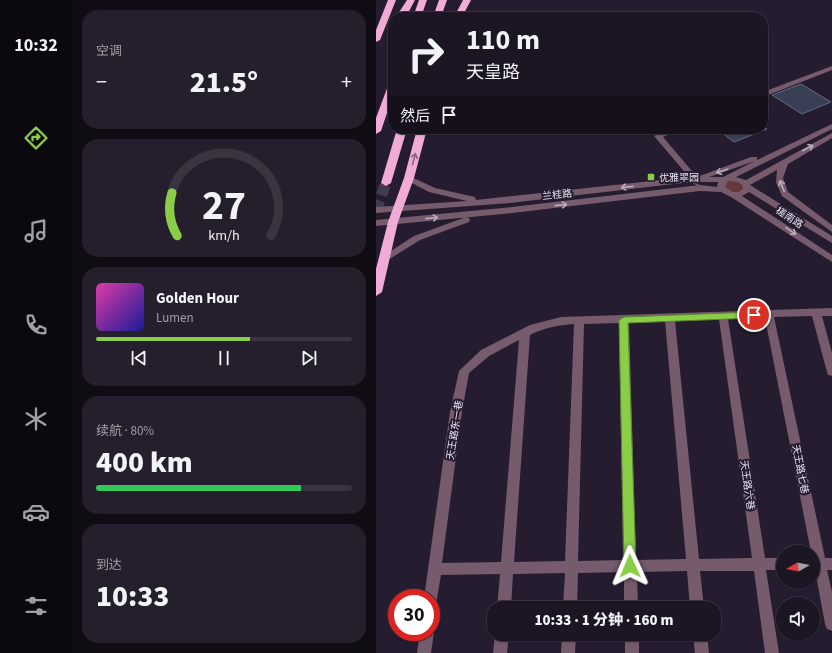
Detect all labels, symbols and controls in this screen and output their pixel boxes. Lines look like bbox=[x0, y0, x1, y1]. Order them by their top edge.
text: 110 m bbox=[466, 20, 540, 60]
icon: right bbox=[400, 28, 452, 80]
text: 10:32 bbox=[14, 33, 58, 58]
text: 空调 bbox=[96, 42, 122, 60]
text: 天皇路 bbox=[466, 60, 520, 85]
text: 21.5° bbox=[190, 61, 258, 104]
text: − bbox=[96, 66, 107, 98]
text: + bbox=[341, 66, 352, 98]
icon: arrive bbox=[438, 104, 460, 126]
text: 然后 bbox=[400, 106, 430, 127]
icon: directions bbox=[22, 124, 50, 152]
one-way arrow bbox=[802, 144, 814, 151]
one-way arrow bbox=[411, 152, 419, 165]
one-way arrow bbox=[716, 167, 728, 175]
place label: 优雅翠园 bbox=[659, 171, 699, 185]
marker: 优雅翠园 bbox=[646, 172, 656, 182]
text: 27 bbox=[202, 176, 246, 236]
one-way arrow bbox=[777, 181, 785, 193]
one-way arrow bbox=[621, 183, 634, 191]
street label: 兰桂路 bbox=[541, 186, 573, 204]
one-way arrow bbox=[554, 201, 567, 209]
street label: 槎南路 bbox=[773, 204, 806, 232]
one-way arrow bbox=[425, 215, 438, 222]
icon: music bbox=[22, 217, 50, 245]
text: km/h bbox=[208, 224, 240, 245]
one-way arrow bbox=[785, 227, 796, 235]
text: Golden Hour bbox=[156, 288, 239, 309]
pin bbox=[737, 298, 771, 332]
icon: arrive bbox=[743, 304, 765, 326]
text: Lumen bbox=[156, 309, 194, 327]
icon: phone bbox=[22, 311, 50, 339]
icon: previous bbox=[128, 347, 150, 369]
icon: pause bbox=[213, 347, 235, 369]
icon: next bbox=[298, 347, 320, 369]
street label: 天王路东一巷 bbox=[443, 399, 467, 461]
icon: climate bbox=[22, 405, 50, 433]
text: 续航 · 80% bbox=[96, 422, 154, 440]
text: 400 km bbox=[96, 441, 193, 484]
street label: 天王路七巷 bbox=[788, 443, 812, 495]
street label: 天王路六巷 bbox=[737, 459, 757, 511]
icon: car bbox=[22, 498, 50, 526]
position arrow bbox=[609, 545, 651, 587]
north arrow bbox=[776, 545, 820, 589]
map controls bbox=[776, 545, 820, 641]
text: 到达 bbox=[96, 556, 122, 574]
text: 10:33 bbox=[96, 575, 169, 618]
speed limit sign: 30 bbox=[388, 589, 440, 641]
icon: filters bbox=[22, 592, 50, 620]
button: sound bbox=[776, 597, 820, 641]
text: 10:33 · 1 分钟 · 160 m bbox=[535, 610, 673, 631]

